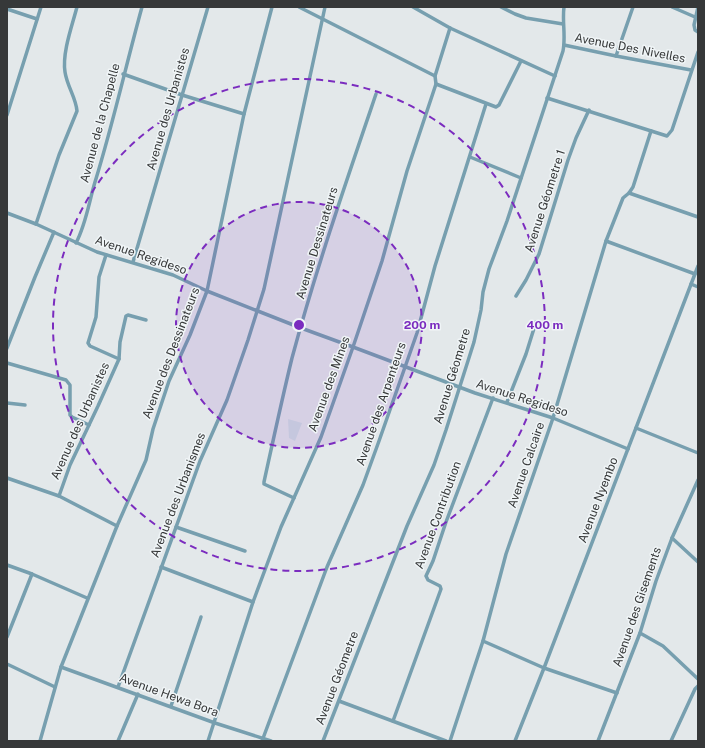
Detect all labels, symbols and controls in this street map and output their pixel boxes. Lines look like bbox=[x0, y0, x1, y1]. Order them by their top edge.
street label: Avenue Des Nivelles bbox=[573, 30, 687, 66]
street label: Avenue des Urbanistes bbox=[144, 46, 192, 172]
street label: Avenue de la Chapelle bbox=[77, 62, 123, 184]
street label: Avenue Géometre 1 bbox=[522, 148, 568, 254]
street label: Avenue Dessinateurs bbox=[293, 185, 341, 301]
street label: Avenue Regideso bbox=[93, 233, 189, 277]
street label: Avenue des Dessinateurs bbox=[139, 285, 203, 421]
centre of rings bbox=[292, 318, 306, 332]
text: 200 m bbox=[404, 318, 440, 332]
text: 400 m bbox=[527, 318, 564, 332]
street label: Avenue Géometre bbox=[431, 326, 473, 426]
street label: Avenue des Mines bbox=[305, 335, 353, 433]
street label: Avenue des Arpenteurs bbox=[353, 340, 409, 468]
street label: Avenue des Urbanistes bbox=[48, 360, 112, 482]
street label: Avenue Regideso bbox=[474, 377, 570, 420]
street label: Avenue Calcaire bbox=[505, 420, 547, 510]
street label: Avenue des Urbanismes bbox=[148, 431, 208, 559]
street label: Avenue Nyembo bbox=[575, 455, 621, 545]
street label: Avenue Contribution bbox=[412, 459, 464, 571]
street label: Avenue des Gisements bbox=[610, 545, 664, 669]
street label: Avenue Géometre bbox=[313, 629, 361, 727]
street label: Avenue Hewa Bora bbox=[117, 671, 221, 719]

